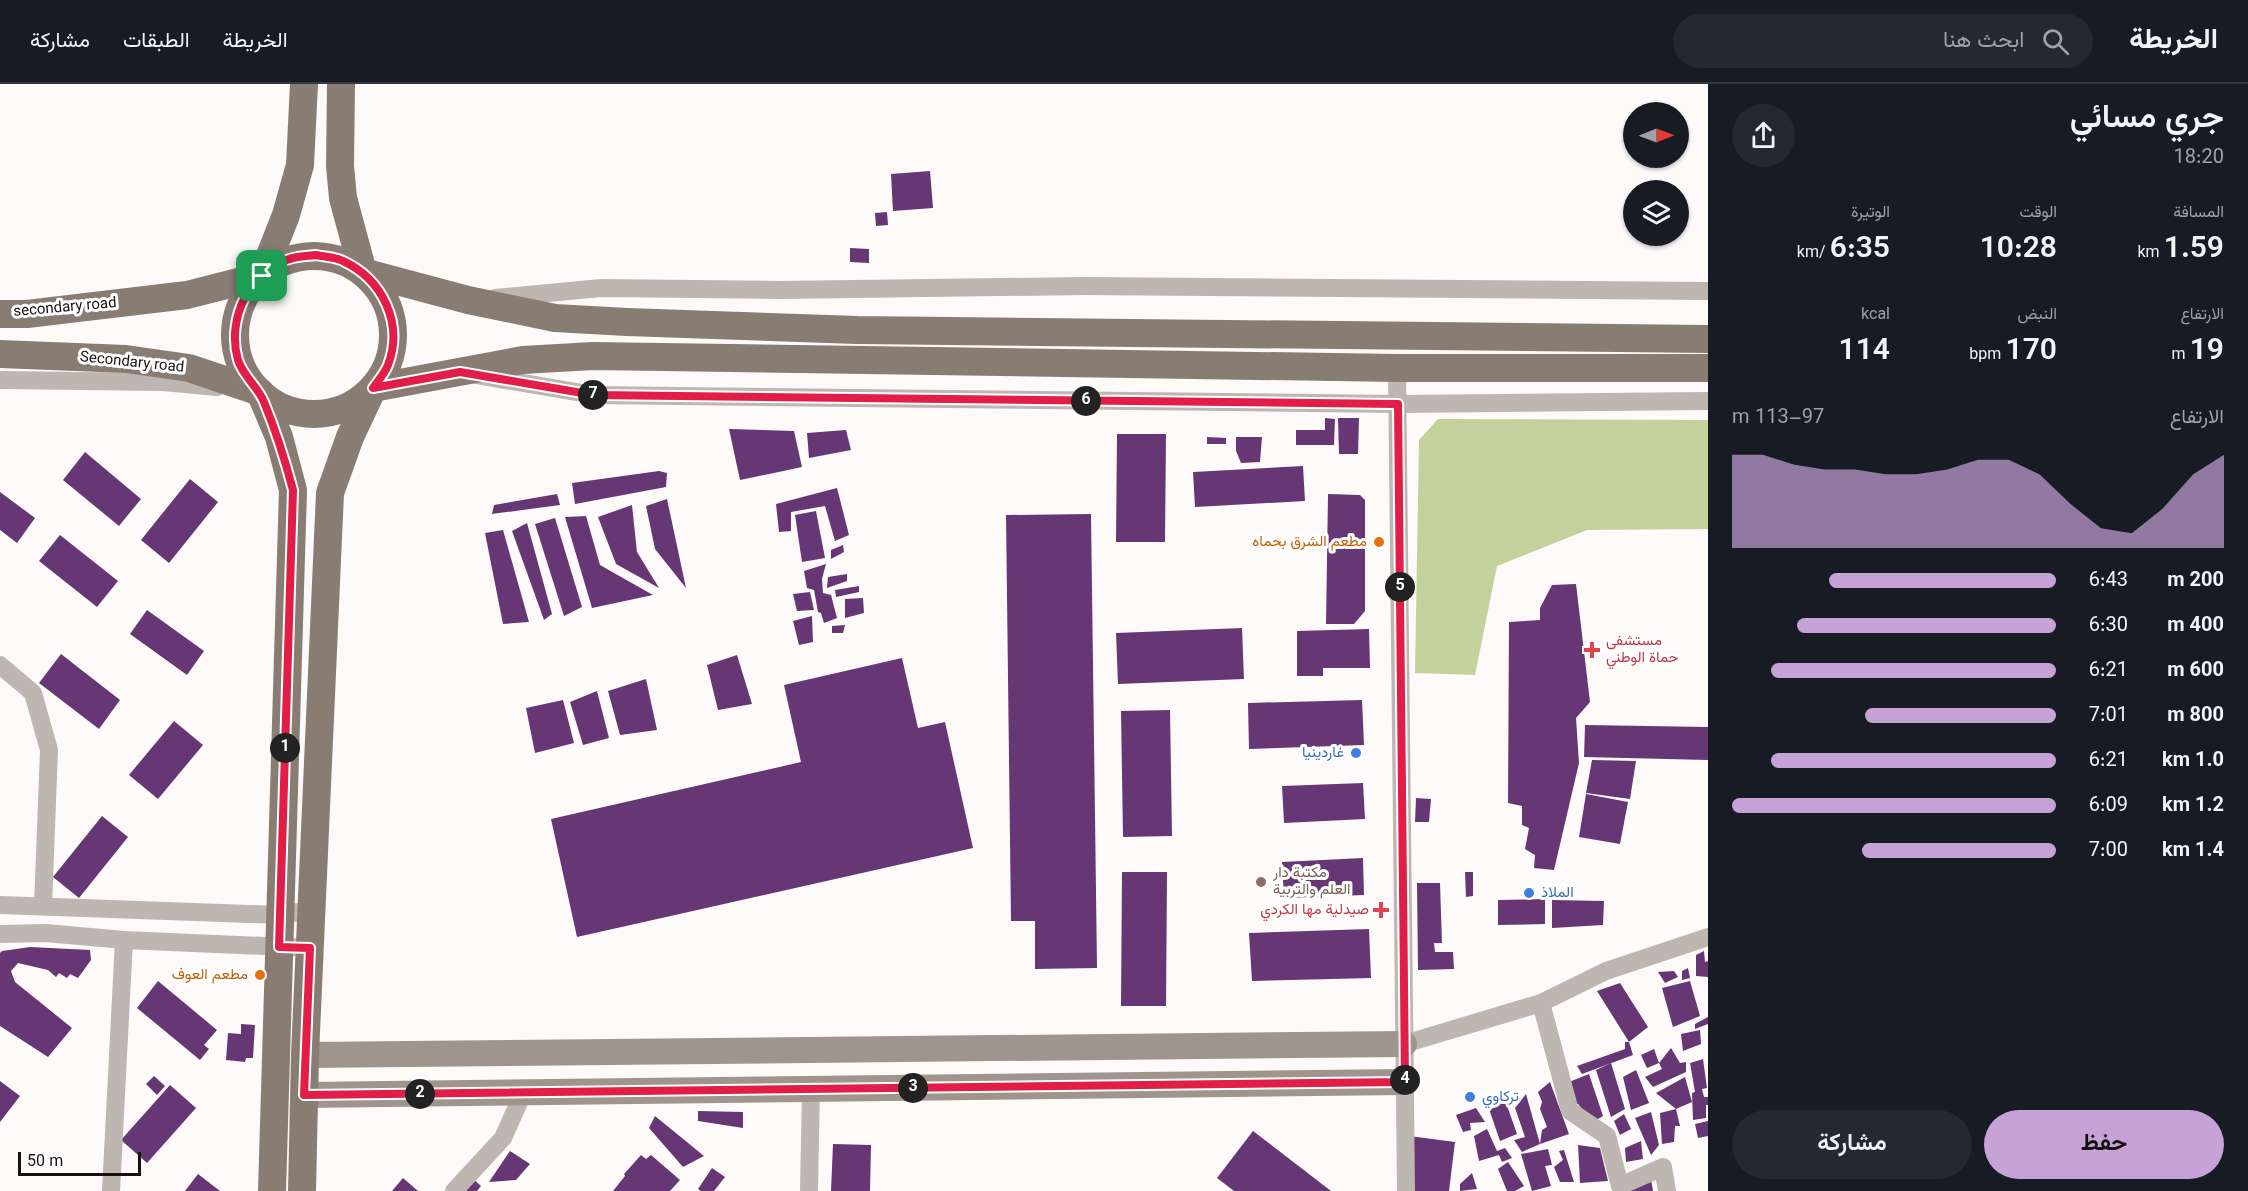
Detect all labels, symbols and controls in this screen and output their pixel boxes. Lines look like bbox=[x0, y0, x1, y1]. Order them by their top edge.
search box bbox=[1673, 14, 2093, 68]
text: الخريطة bbox=[2129, 19, 2218, 63]
text: ابحث هنا bbox=[1943, 24, 2024, 59]
text: مشاركة bbox=[30, 25, 90, 58]
text: الطبقات bbox=[123, 25, 190, 58]
text: الخريطة bbox=[223, 25, 288, 58]
icon: search bbox=[2039, 25, 2072, 58]
text: جري مسائي bbox=[2070, 93, 2224, 145]
north arrow bbox=[1623, 102, 1689, 168]
map controls bbox=[1623, 102, 1689, 246]
button: share bbox=[1732, 104, 1795, 167]
text: 18:20 bbox=[2174, 142, 2224, 174]
button: layers bbox=[1623, 180, 1689, 246]
text: الوتيرة bbox=[1851, 201, 1890, 226]
text: الوقت bbox=[2019, 201, 2057, 226]
text: المسافة bbox=[2173, 201, 2224, 226]
text: 6:35 bbox=[1830, 226, 1890, 273]
text: 10:28 bbox=[1980, 226, 2057, 273]
text: 1.59 bbox=[2164, 226, 2224, 273]
text: /km bbox=[1797, 241, 1830, 266]
text: km bbox=[2137, 241, 2164, 266]
pin bbox=[236, 250, 287, 301]
icon: arrive bbox=[245, 259, 278, 292]
street label: secondary road bbox=[12, 292, 118, 324]
text: kcal bbox=[1861, 303, 1890, 328]
text: النبض bbox=[2017, 303, 2057, 328]
text: الارتفاع bbox=[2181, 303, 2224, 328]
text: 114 bbox=[1839, 328, 1890, 375]
text: 170 bbox=[2006, 328, 2057, 375]
text: 19 bbox=[2190, 328, 2224, 375]
text: bpm bbox=[1969, 343, 2006, 368]
text: m bbox=[2171, 343, 2190, 368]
street label: Secondary road bbox=[79, 346, 185, 380]
pin: 7 bbox=[578, 380, 608, 410]
text: 7 bbox=[588, 382, 598, 407]
pin: 6 bbox=[1071, 386, 1101, 416]
text: 6 bbox=[1081, 388, 1091, 413]
text: 97–113 m bbox=[1732, 402, 1824, 434]
text: الارتفاع bbox=[2170, 402, 2224, 434]
place label: مطعم الشرق بحماه bbox=[1252, 531, 1367, 554]
marker: مطعم الشرق بحماه bbox=[1372, 535, 1386, 549]
text: 6:43 bbox=[2089, 565, 2128, 597]
text: 200 m bbox=[2167, 565, 2224, 597]
pin: 5 bbox=[1385, 572, 1415, 602]
text: 5 bbox=[1395, 574, 1405, 599]
text: 6:30 bbox=[2089, 610, 2128, 642]
text: 400 m bbox=[2167, 610, 2224, 642]
place label: مستشفى حماة الوطني bbox=[1606, 630, 1679, 670]
marker: مستشفى حماة الوطني bbox=[1583, 641, 1601, 659]
text: 6:21 bbox=[2089, 655, 2128, 687]
text: 600 m bbox=[2167, 655, 2224, 687]
text: 7:01 bbox=[2089, 700, 2128, 732]
text: 800 m bbox=[2167, 700, 2224, 732]
pin: 1 bbox=[270, 733, 300, 763]
text: 1 bbox=[280, 735, 290, 760]
place label: غاردينيا bbox=[1302, 742, 1344, 765]
text: 6:21 bbox=[2089, 745, 2128, 777]
text: 1.0 km bbox=[2162, 745, 2224, 777]
marker: غاردينيا bbox=[1349, 746, 1363, 760]
text: 6:09 bbox=[2089, 790, 2128, 822]
text: 1.2 km bbox=[2162, 790, 2224, 822]
text: 7:00 bbox=[2089, 835, 2128, 867]
text: 1.4 km bbox=[2162, 835, 2224, 867]
place label: مكتبة دار العلم والتربية bbox=[1272, 862, 1351, 902]
marker: مكتبة دار العلم والتربية bbox=[1254, 875, 1268, 889]
place label: الملاذ bbox=[1541, 882, 1574, 905]
marker: الملاذ bbox=[1522, 886, 1536, 900]
place label: صيدلية مها الكردي bbox=[1260, 899, 1369, 922]
marker: صيدلية مها الكردي bbox=[1374, 903, 1388, 917]
place label: مطعم العوف bbox=[172, 964, 248, 987]
marker: مطعم العوف bbox=[253, 968, 267, 982]
pin: 4 bbox=[1390, 1065, 1420, 1095]
text: 4 bbox=[1400, 1067, 1410, 1092]
pin: 3 bbox=[898, 1073, 928, 1103]
text: 3 bbox=[908, 1075, 918, 1100]
pin: 2 bbox=[405, 1079, 435, 1109]
text: 2 bbox=[415, 1081, 425, 1106]
place label: تركاوي bbox=[1482, 1086, 1519, 1109]
marker: تركاوي bbox=[1463, 1090, 1477, 1104]
button: مشاركة bbox=[1732, 1110, 1972, 1179]
button: حفظ bbox=[1984, 1110, 2224, 1179]
scale bar bbox=[18, 1149, 141, 1176]
text: 50 m bbox=[27, 1150, 63, 1175]

